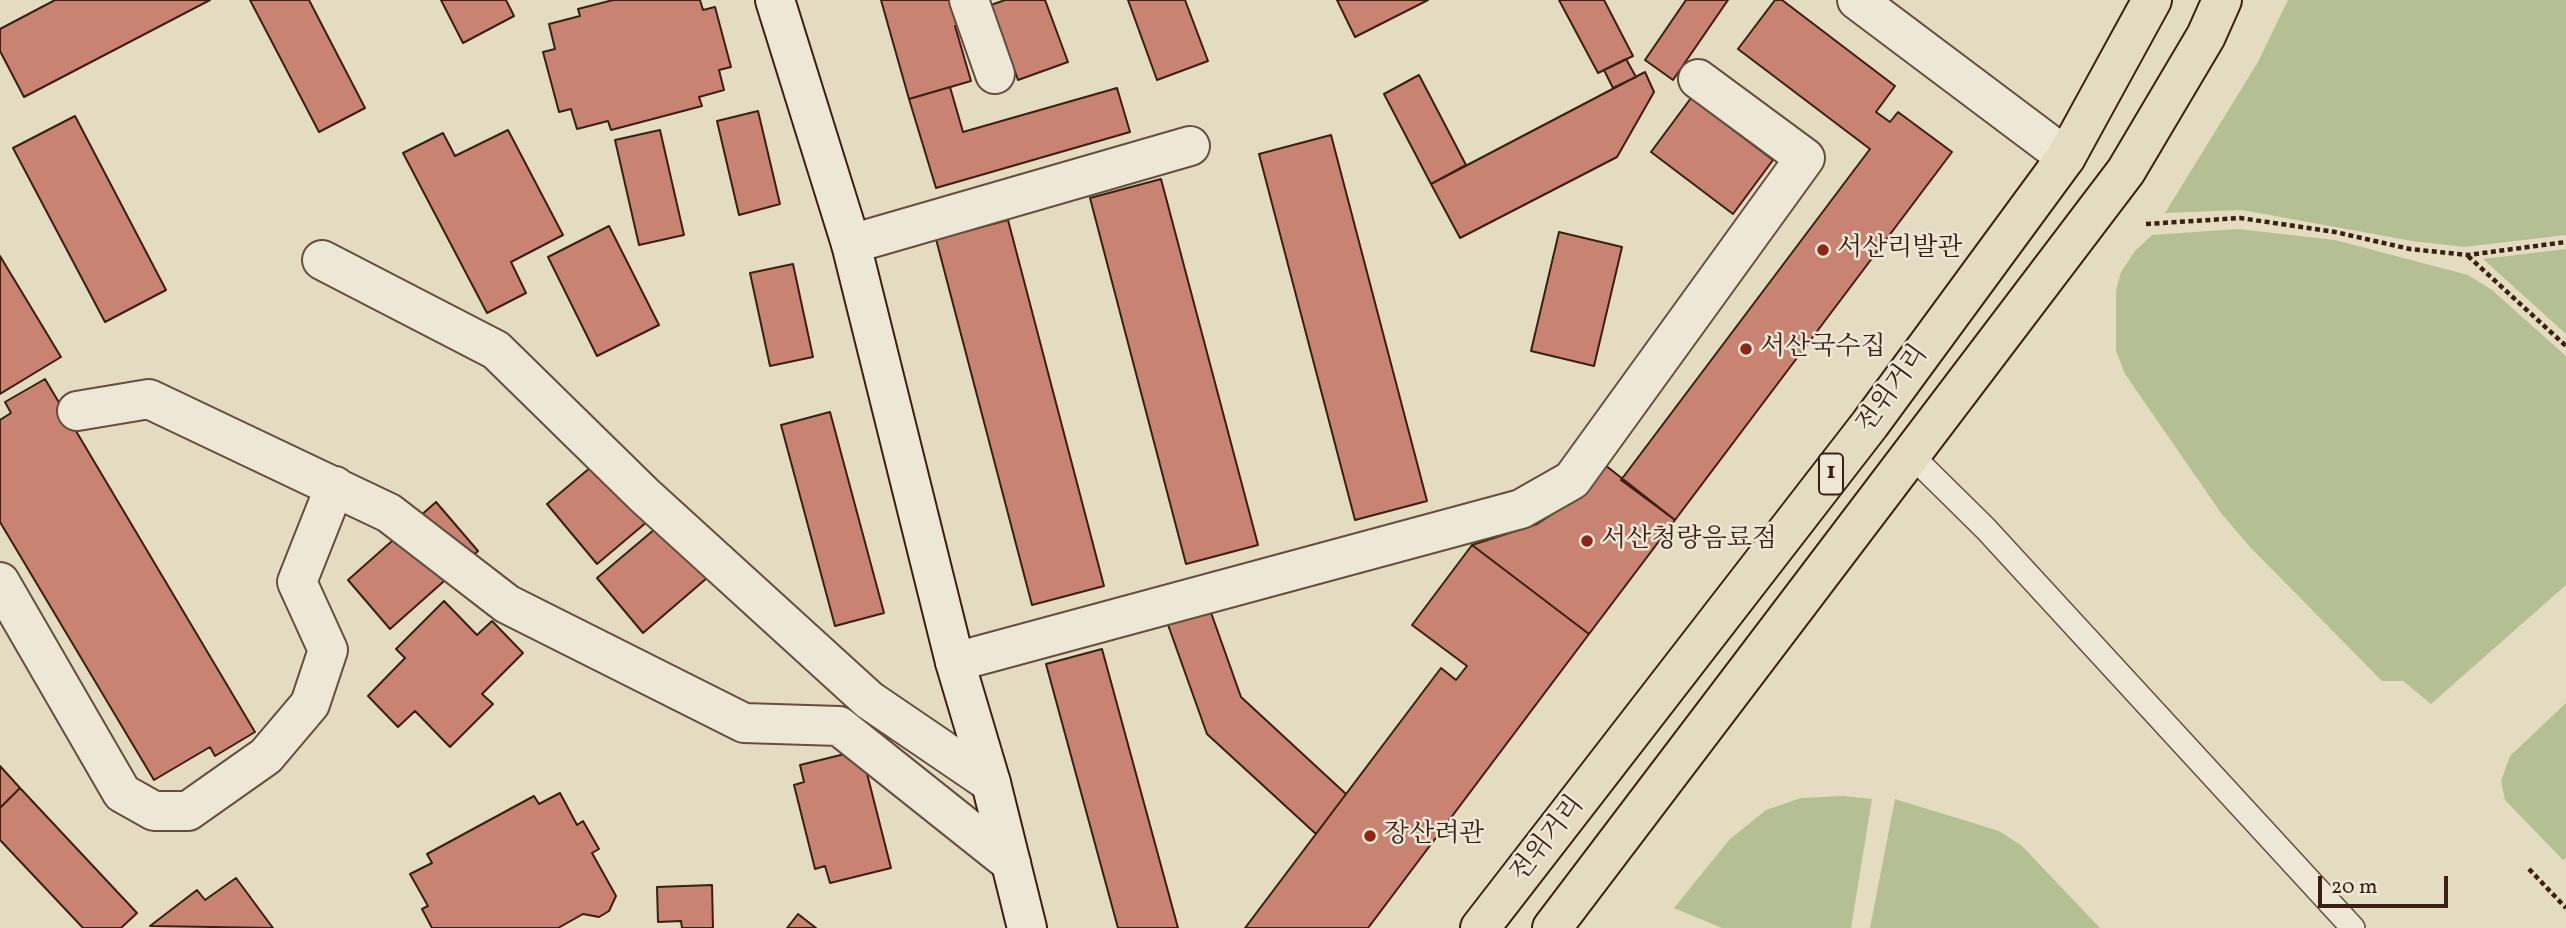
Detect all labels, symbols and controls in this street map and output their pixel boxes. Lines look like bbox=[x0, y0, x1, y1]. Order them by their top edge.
place label: 서산리발관 bbox=[1837, 234, 1963, 266]
marker: 서산리발관 bbox=[1815, 242, 1831, 258]
place label: 서산국수집 bbox=[1760, 333, 1886, 365]
street label: 전위거리 bbox=[1852, 340, 1936, 440]
marker: 서산국수집 bbox=[1738, 341, 1754, 357]
road number: 1 bbox=[1819, 453, 1843, 494]
place label: 서산청량음료점 bbox=[1601, 525, 1777, 557]
marker: 서산청량음료점 bbox=[1579, 533, 1595, 549]
street label: 전위거리 bbox=[1506, 791, 1592, 889]
place label: 장산려관 bbox=[1384, 820, 1484, 852]
marker: 장산려관 bbox=[1362, 828, 1378, 844]
scale bar bbox=[2321, 862, 2450, 906]
text: 20 m bbox=[2331, 873, 2377, 902]

